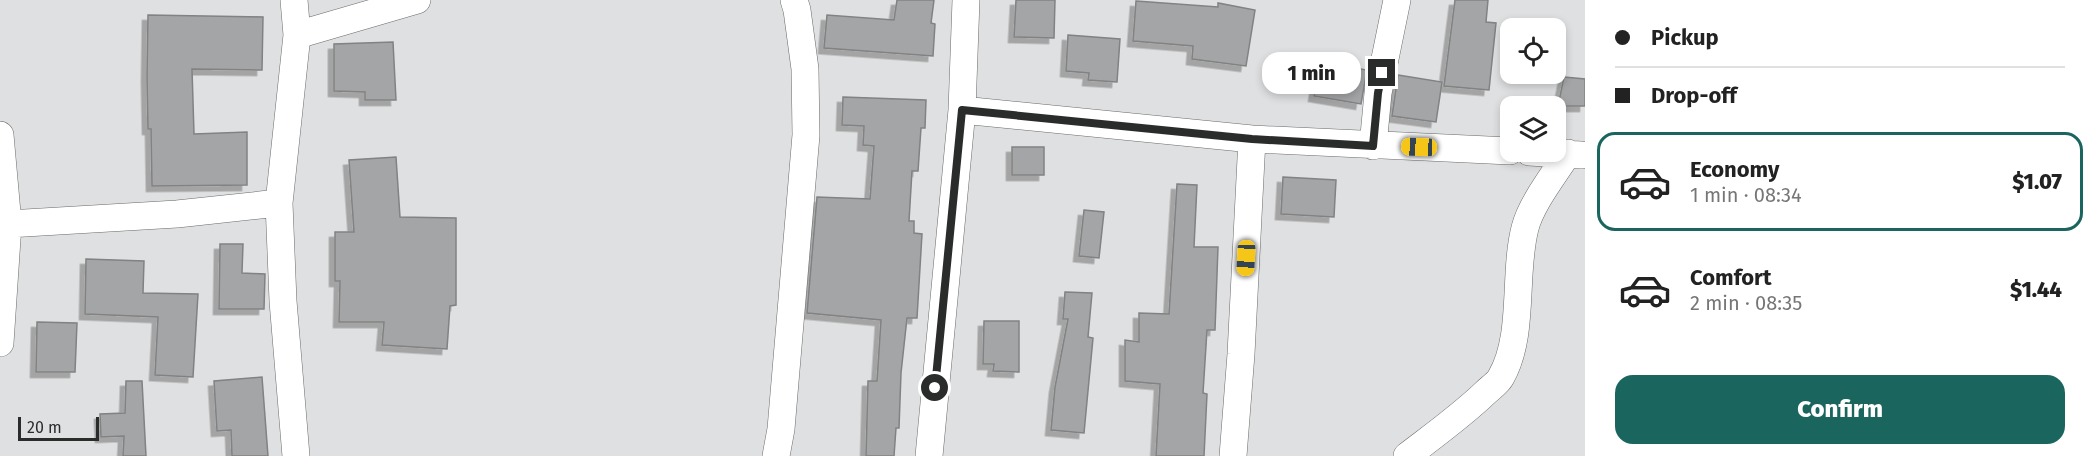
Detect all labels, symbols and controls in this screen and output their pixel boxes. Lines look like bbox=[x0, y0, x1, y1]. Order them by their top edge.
map controls bbox=[1500, 18, 1566, 162]
button: locate bbox=[1500, 18, 1566, 84]
text: Pickup bbox=[1651, 24, 1719, 51]
callout: 1 min bbox=[1262, 52, 1361, 94]
route end bbox=[1368, 59, 1395, 86]
text: 1 min bbox=[1288, 61, 1335, 85]
text: Drop-off bbox=[1651, 82, 1737, 109]
button: layers bbox=[1500, 96, 1566, 162]
car bbox=[1401, 137, 1437, 157]
icon: car bbox=[1618, 155, 1672, 209]
text: Economy bbox=[1690, 156, 1779, 183]
text: $1.07 bbox=[2012, 168, 2062, 195]
text: 1 min · 08:34 bbox=[1690, 183, 1802, 207]
car bbox=[1236, 240, 1256, 276]
icon: car bbox=[1618, 263, 1672, 317]
text: Comfort bbox=[1690, 264, 1771, 291]
text: $1.44 bbox=[2010, 276, 2062, 303]
text: 2 min · 08:35 bbox=[1690, 291, 1802, 315]
route start bbox=[921, 374, 948, 401]
button: Confirm bbox=[1615, 375, 2065, 444]
scale bar bbox=[18, 414, 99, 442]
text: 20 m bbox=[27, 418, 62, 437]

